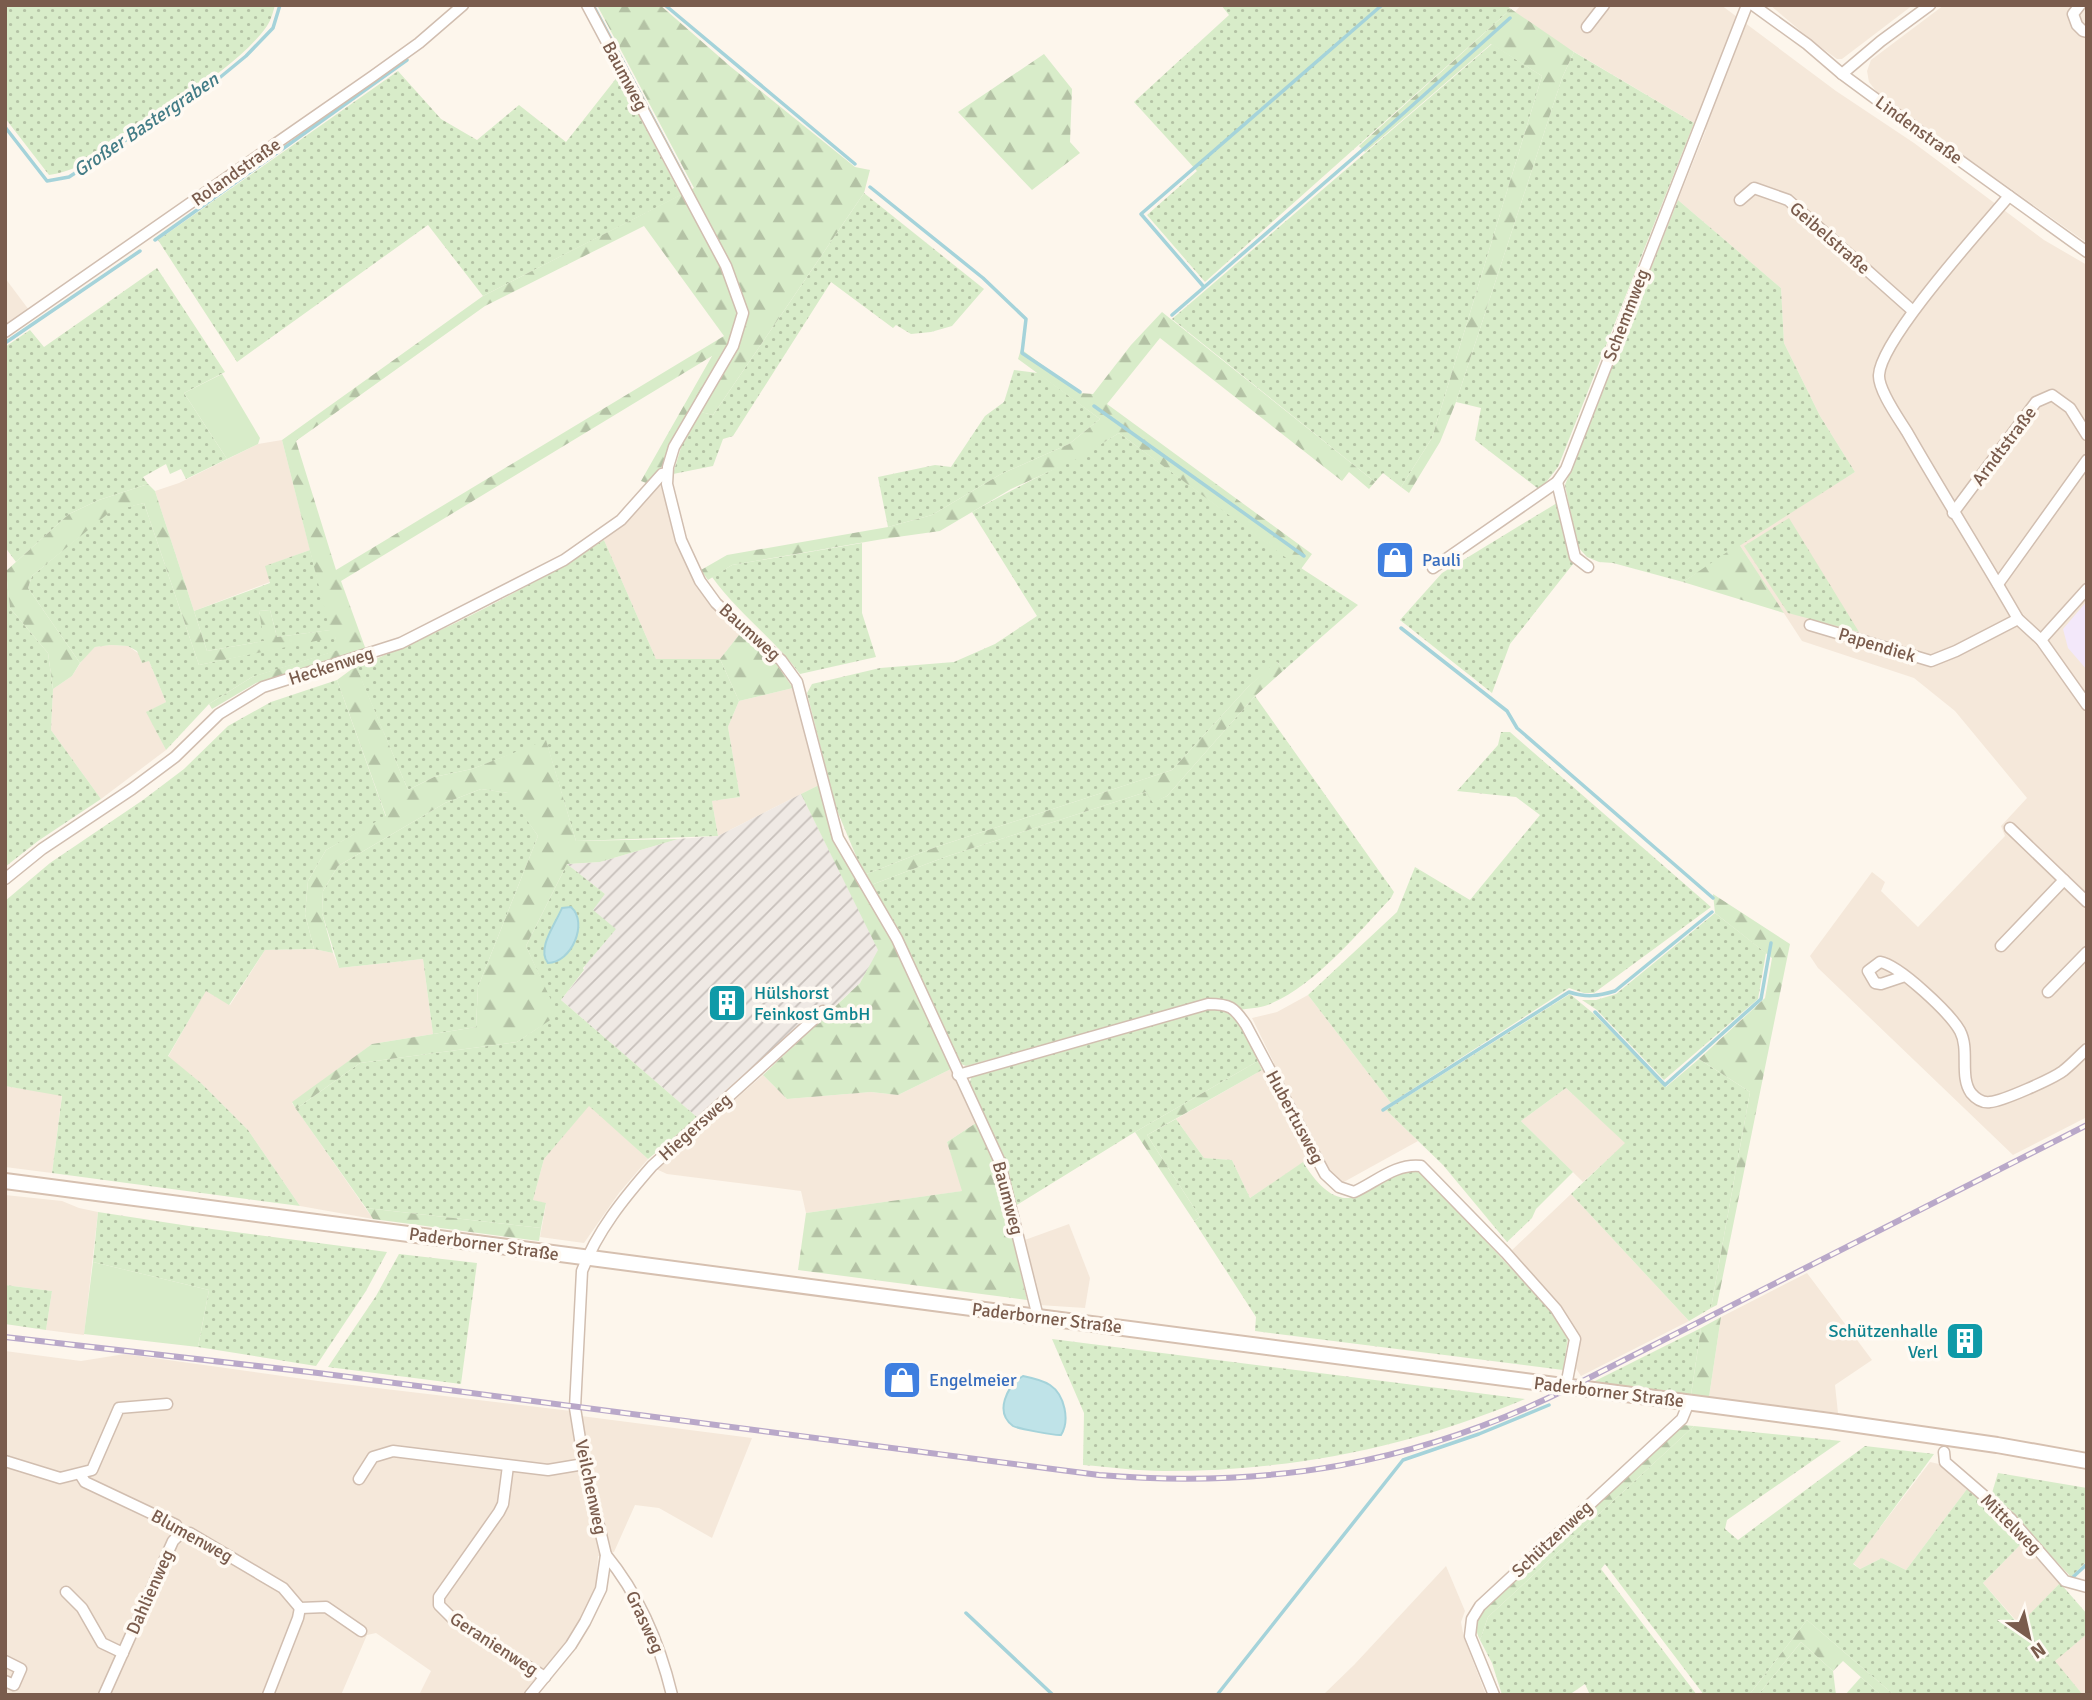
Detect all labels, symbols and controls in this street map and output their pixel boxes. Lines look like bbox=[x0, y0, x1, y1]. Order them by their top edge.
street label: Baumweg bbox=[598, 38, 652, 114]
water label: Großer Bastergraben bbox=[69, 67, 224, 182]
street label: Lindenstraße bbox=[1871, 91, 1967, 169]
street label: Rolandstraße bbox=[187, 133, 285, 211]
street label: Geibelstraße bbox=[1785, 197, 1875, 279]
street label: Schemmweg bbox=[1598, 266, 1654, 364]
street label: Arndtstraße bbox=[1967, 402, 2041, 490]
shop icon: Pauli bbox=[1374, 539, 1416, 581]
place label: Pauli bbox=[1422, 549, 1461, 571]
street label: Baumweg bbox=[715, 599, 785, 665]
street label: Papendiek bbox=[1836, 623, 1918, 667]
street label: Heckenweg bbox=[286, 642, 376, 690]
building icon: Hülshorst Feinkost GmbH bbox=[706, 982, 748, 1024]
place label: Hülshorst Feinkost GmbH bbox=[754, 982, 870, 1025]
street label: Hubertusweg bbox=[1261, 1066, 1329, 1168]
street label: Hiegersweg bbox=[654, 1089, 736, 1165]
street label: Baumweg bbox=[988, 1159, 1028, 1237]
street label: Paderborner Straße bbox=[408, 1223, 560, 1265]
street label: Paderborner Straße bbox=[971, 1298, 1123, 1338]
place label: Schützenhalle Verl bbox=[1829, 1320, 1938, 1363]
building icon: Schützenhalle Verl bbox=[1944, 1320, 1986, 1362]
shop icon: Engelmeier bbox=[881, 1359, 923, 1401]
place label: Engelmeier bbox=[929, 1369, 1017, 1391]
street label: Paderborner Straße bbox=[1533, 1372, 1685, 1412]
street label: Veilchenweg bbox=[570, 1437, 612, 1537]
street label: Mittelweg bbox=[1976, 1489, 2046, 1559]
street label: Schützenweg bbox=[1507, 1496, 1597, 1582]
street label: Blumenweg bbox=[147, 1505, 237, 1567]
street label: Dahlienweg bbox=[122, 1546, 178, 1638]
street label: Grasweg bbox=[621, 1587, 669, 1657]
north arrow bbox=[1994, 1602, 2064, 1672]
street label: Geranienweg bbox=[446, 1607, 542, 1681]
text: N bbox=[2026, 1637, 2050, 1664]

